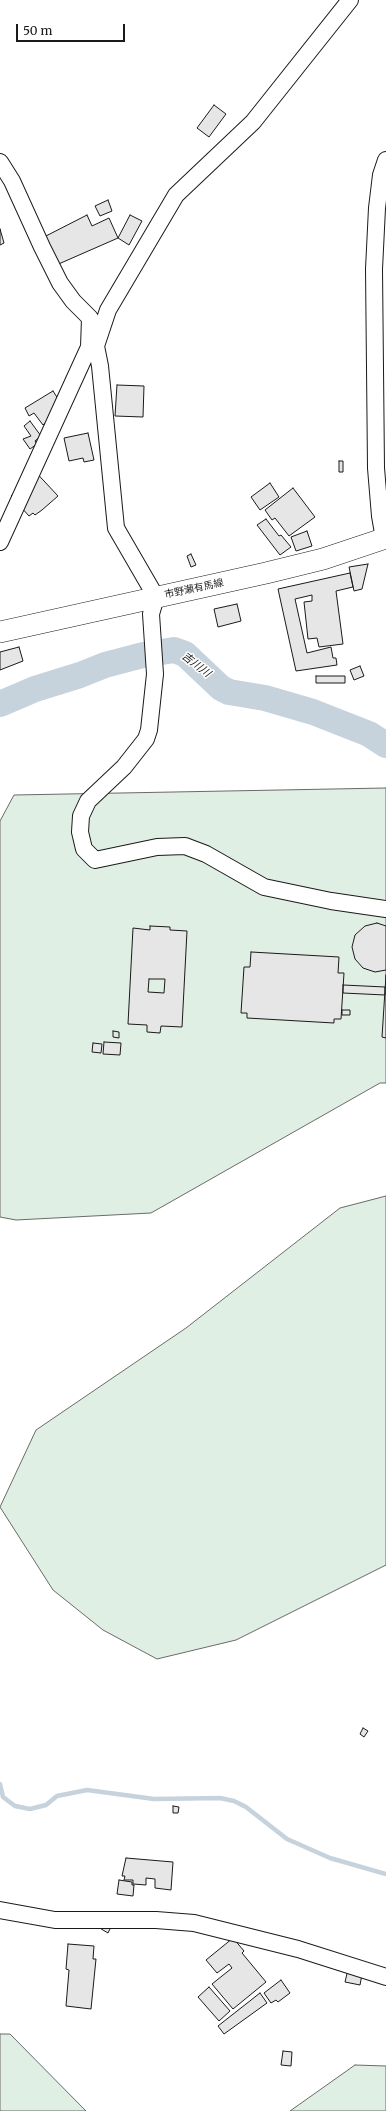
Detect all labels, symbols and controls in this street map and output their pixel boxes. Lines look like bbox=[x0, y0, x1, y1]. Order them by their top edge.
scale bar bbox=[18, 16, 127, 42]
text: 50 m bbox=[23, 23, 52, 38]
street label: 市野瀬有馬線 bbox=[163, 577, 225, 601]
water label: 吉川川 bbox=[179, 650, 213, 680]

